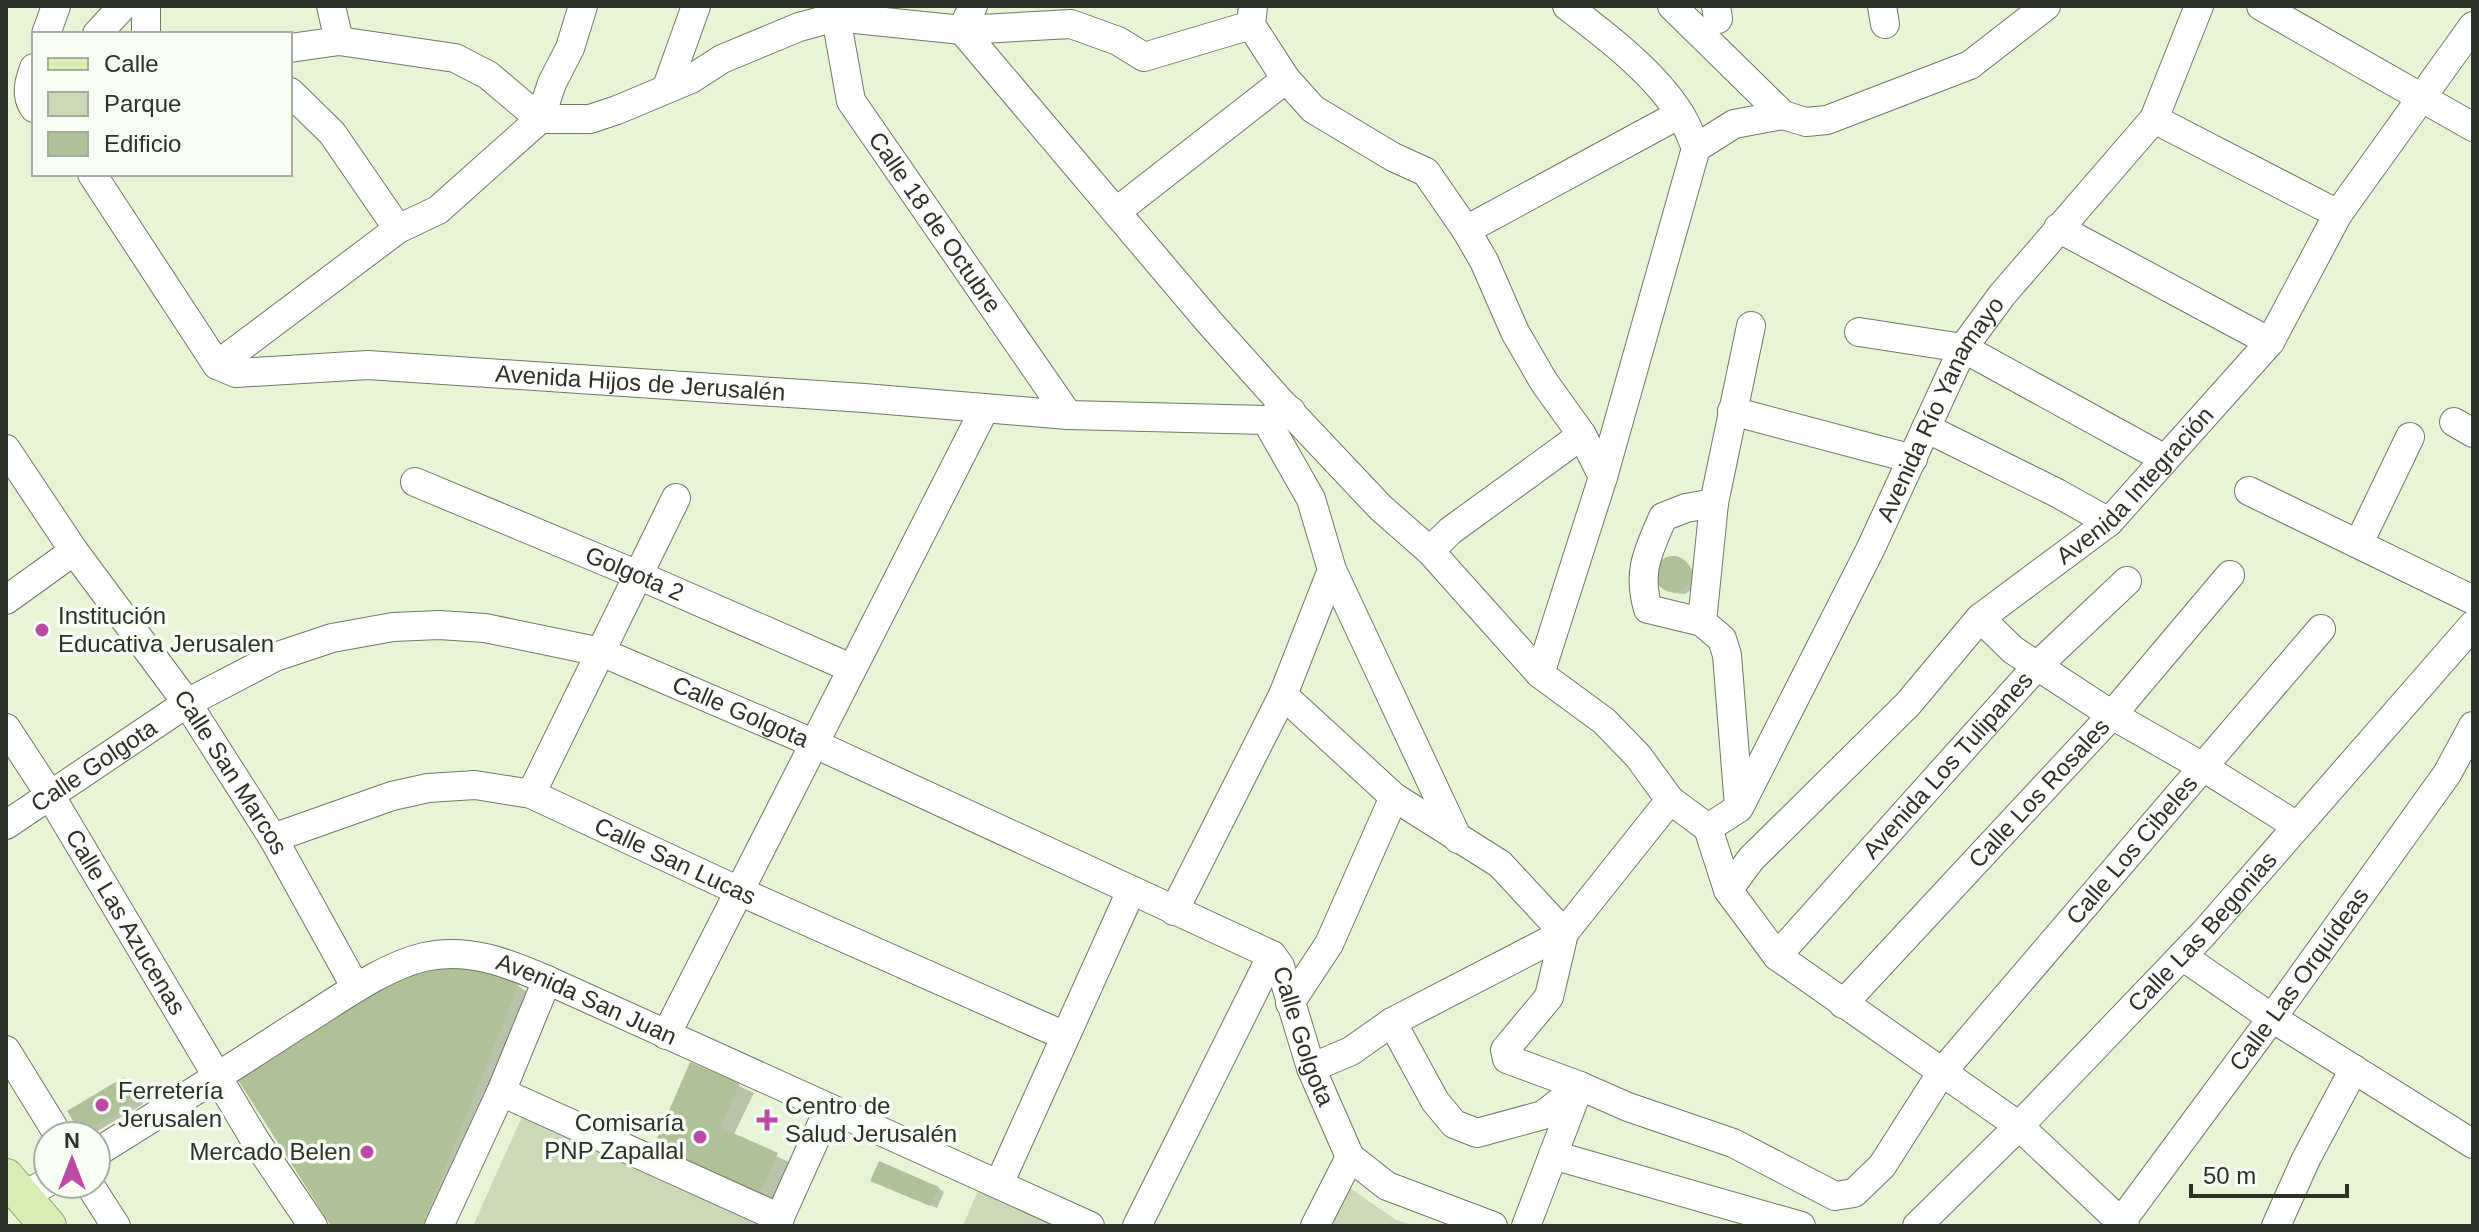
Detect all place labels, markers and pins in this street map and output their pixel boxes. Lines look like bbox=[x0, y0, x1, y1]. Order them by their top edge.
place label: Institución Educativa Jerusalen bbox=[58, 602, 274, 657]
marker: Institución Educativa Jerusalen bbox=[33, 621, 51, 639]
place label: Ferretería Jerusalen bbox=[118, 1077, 224, 1132]
place label: Centro de Salud Jerusalén bbox=[785, 1092, 957, 1147]
marker: Ferretería Jerusalen bbox=[93, 1096, 111, 1114]
place label: Comisaría PNP Zapallal bbox=[544, 1109, 685, 1164]
marker: Centro de Salud Jerusalén bbox=[756, 1109, 778, 1131]
marker: Comisaría PNP Zapallal bbox=[691, 1128, 709, 1146]
place label: Mercado Belen bbox=[190, 1138, 351, 1165]
marker: Mercado Belen bbox=[358, 1143, 376, 1161]

